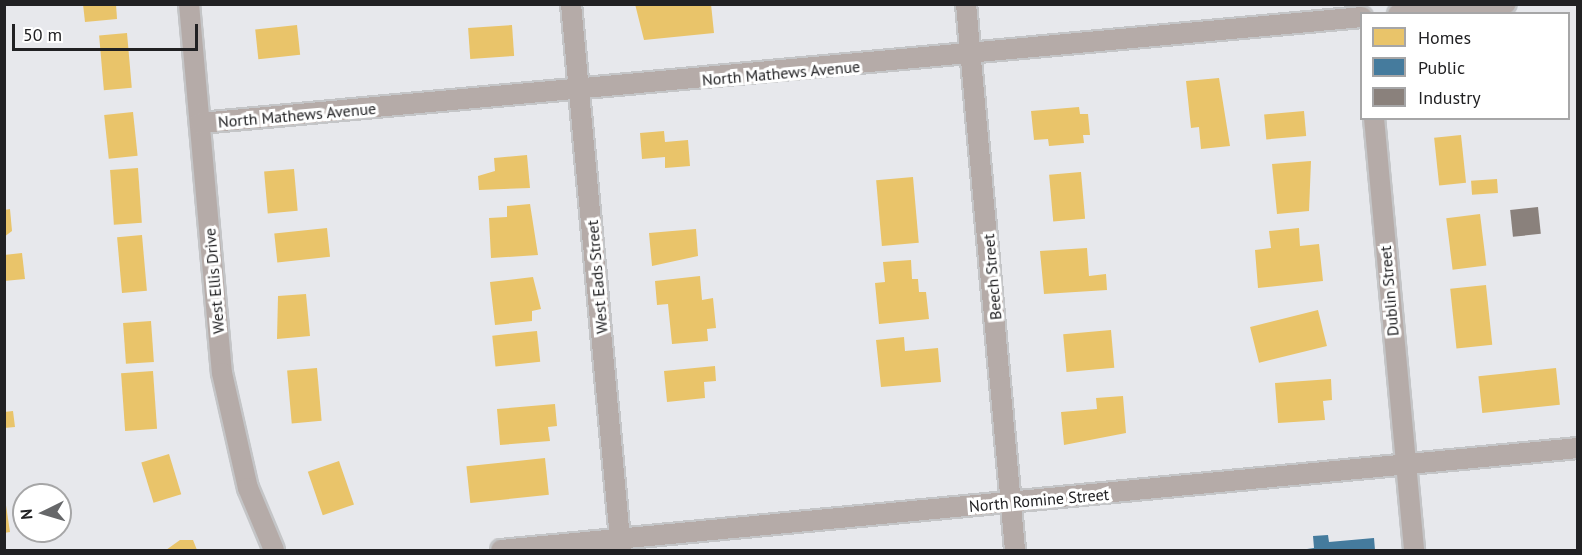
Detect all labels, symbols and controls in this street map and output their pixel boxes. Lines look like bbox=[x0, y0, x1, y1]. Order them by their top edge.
scale bar bbox=[15, 12, 201, 50]
legend bbox=[1360, 12, 1570, 120]
text: 50 m bbox=[23, 23, 62, 46]
text: Homes bbox=[1418, 26, 1471, 49]
text: Public bbox=[1418, 56, 1465, 79]
street label: North Mathews Avenue bbox=[701, 57, 861, 89]
text: Industry bbox=[1418, 86, 1481, 109]
street label: North Mathews Avenue bbox=[217, 99, 377, 131]
street label: West Eads Street bbox=[582, 219, 612, 335]
street label: West Ellis Drive bbox=[200, 227, 228, 335]
street label: Beech Street bbox=[979, 233, 1005, 321]
street label: Dublin Street bbox=[1375, 245, 1403, 337]
north arrow bbox=[12, 483, 72, 543]
street label: North Romine Street bbox=[968, 484, 1110, 516]
text: N bbox=[16, 508, 36, 521]

